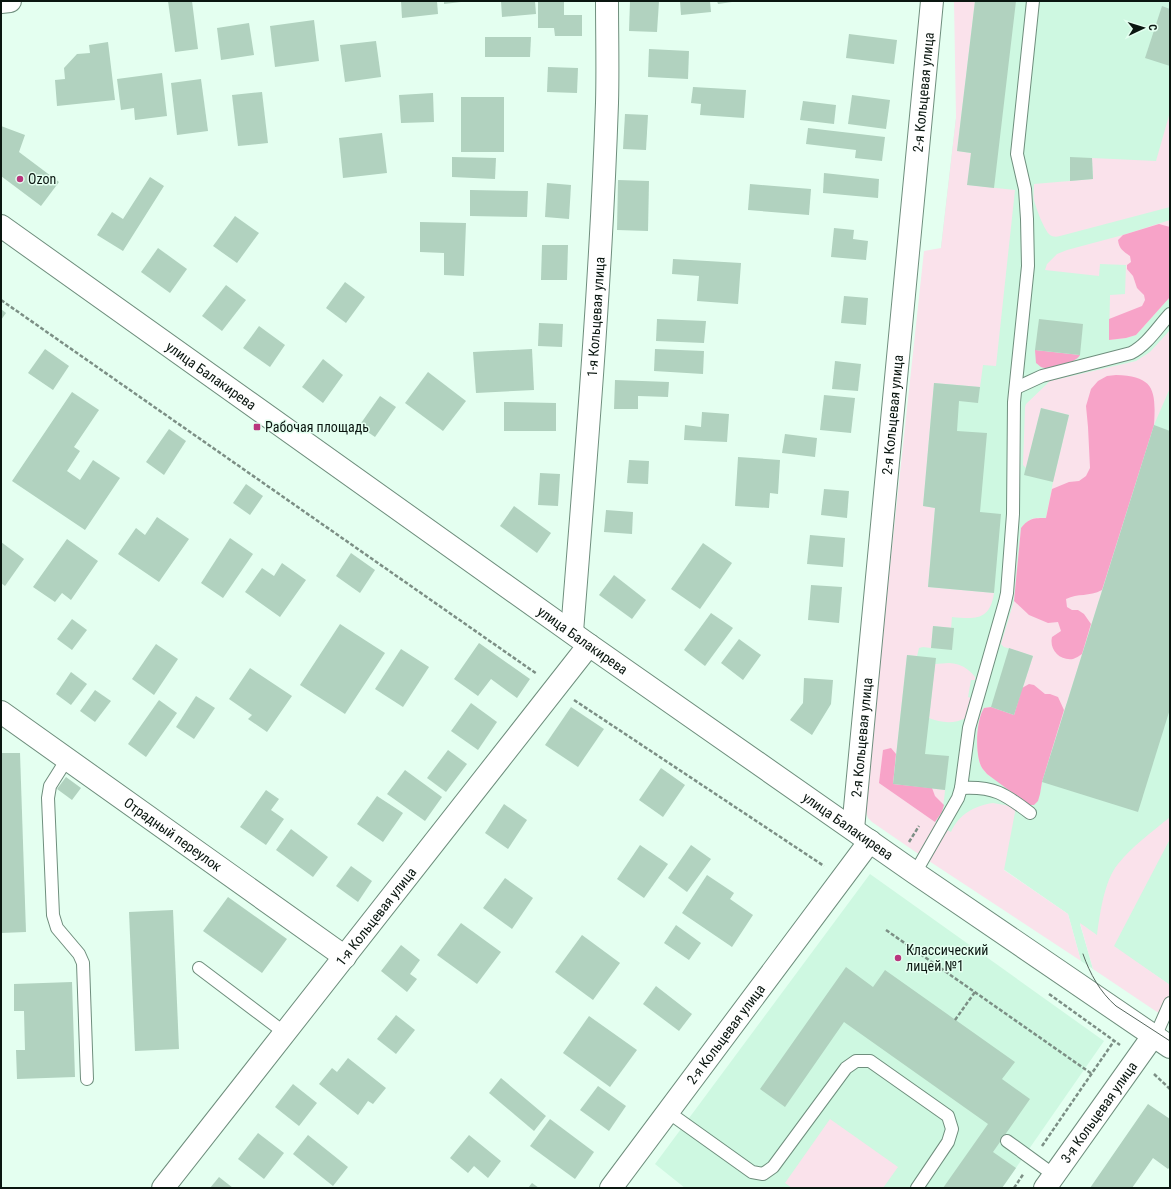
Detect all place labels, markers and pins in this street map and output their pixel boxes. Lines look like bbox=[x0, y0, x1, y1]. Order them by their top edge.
place label: Ozon bbox=[28, 171, 56, 187]
marker: Ozon bbox=[15, 174, 25, 184]
place label: Рабочая площадь bbox=[265, 419, 369, 435]
marker: Рабочая площадь bbox=[252, 422, 262, 432]
place label: Классический лицей №1 bbox=[906, 942, 989, 974]
marker: Классический лицей №1 bbox=[893, 953, 903, 963]

